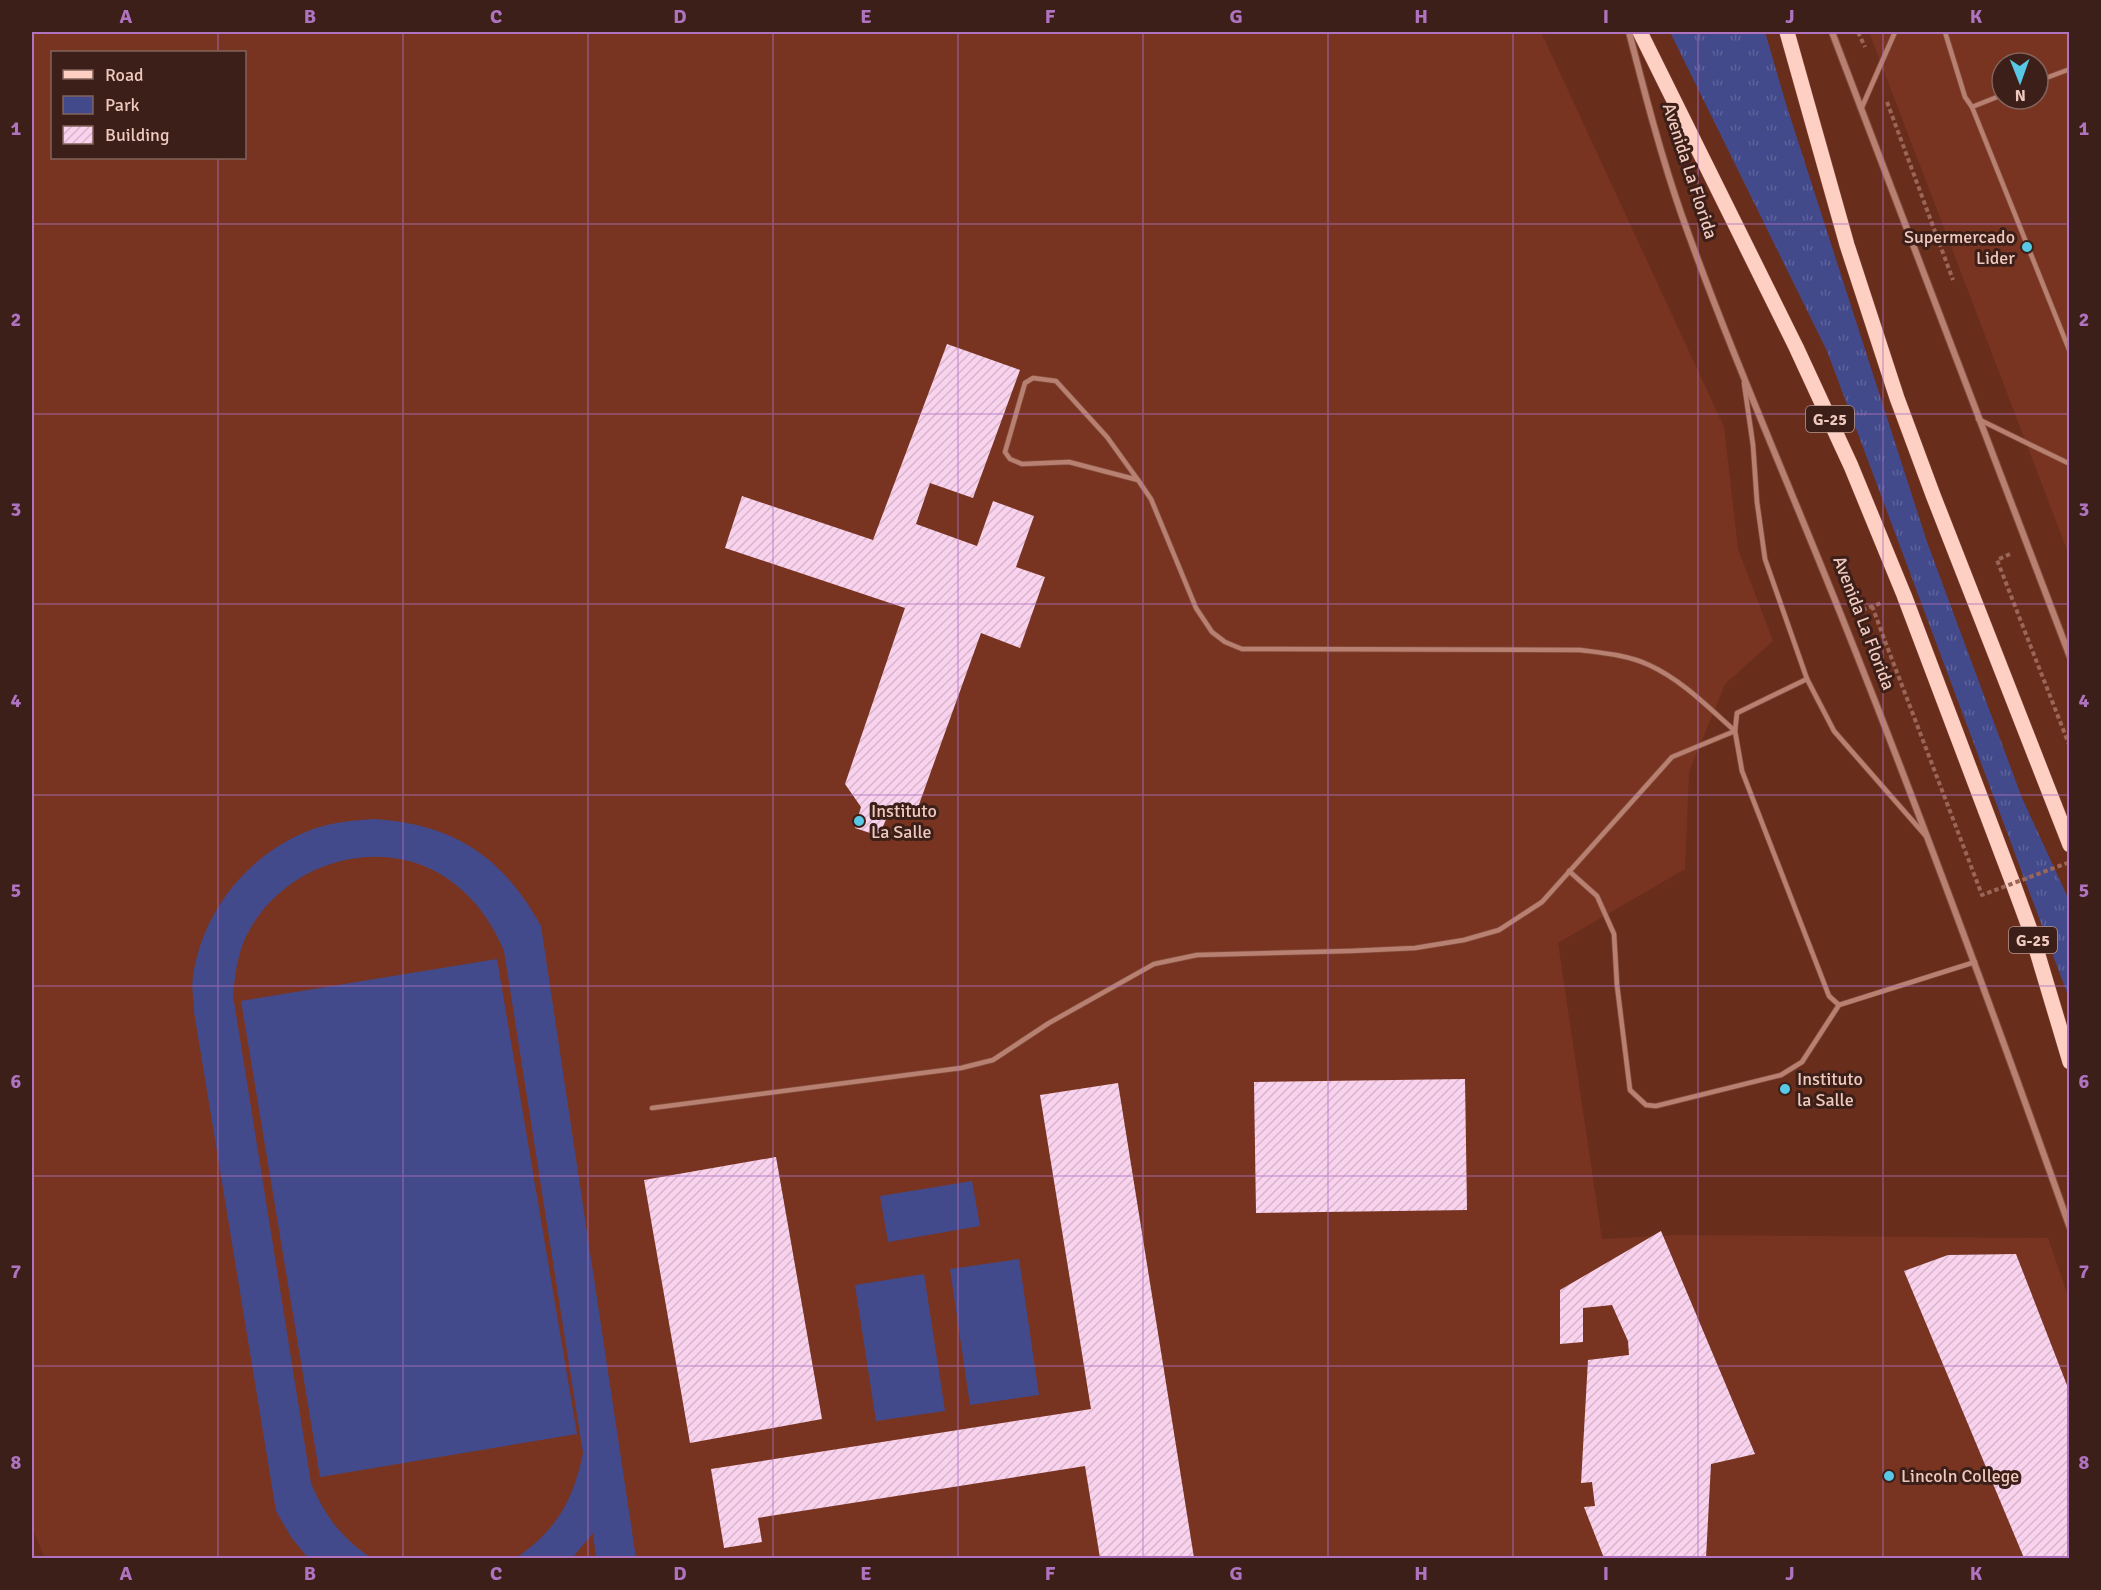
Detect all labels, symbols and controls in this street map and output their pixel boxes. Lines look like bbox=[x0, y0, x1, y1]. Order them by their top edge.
text: A bbox=[120, 4, 133, 29]
text: B bbox=[304, 4, 316, 29]
text: C bbox=[490, 4, 502, 29]
text: D bbox=[673, 4, 687, 29]
text: E bbox=[860, 4, 872, 29]
text: F bbox=[1045, 4, 1056, 29]
text: G bbox=[1229, 4, 1243, 29]
text: H bbox=[1414, 4, 1428, 29]
text: I bbox=[1603, 4, 1609, 29]
text: J bbox=[1785, 4, 1795, 29]
text: K bbox=[1970, 4, 1983, 29]
legend bbox=[51, 51, 246, 159]
north arrow bbox=[1990, 51, 2050, 111]
text: Road bbox=[105, 64, 144, 86]
text: N bbox=[2015, 85, 2026, 105]
text: Park bbox=[105, 94, 140, 116]
street label: Avenida La Florida bbox=[1658, 100, 1722, 242]
text: 1 bbox=[11, 116, 22, 141]
text: 1 bbox=[2079, 116, 2090, 141]
text: Building bbox=[105, 124, 169, 146]
place label: Supermercado Lider bbox=[1904, 226, 2015, 269]
marker: Supermercado Lider bbox=[2020, 240, 2034, 254]
text: 2 bbox=[11, 307, 21, 332]
text: 2 bbox=[2079, 307, 2089, 332]
road number: G-25 bbox=[1806, 406, 1854, 432]
text: 3 bbox=[11, 497, 21, 522]
text: 3 bbox=[2079, 497, 2089, 522]
street label: Avenida La Florida bbox=[1828, 553, 1900, 693]
text: 4 bbox=[11, 688, 22, 713]
text: 4 bbox=[2079, 688, 2090, 713]
place label: Instituto La Salle bbox=[871, 800, 937, 843]
marker: Instituto La Salle bbox=[852, 814, 866, 828]
text: 5 bbox=[11, 878, 21, 903]
text: 5 bbox=[2079, 878, 2089, 903]
road number: G-25 bbox=[2009, 927, 2057, 953]
place label: Instituto la Salle bbox=[1797, 1068, 1863, 1111]
text: 6 bbox=[11, 1069, 22, 1094]
text: 6 bbox=[2079, 1069, 2090, 1094]
marker: Instituto la Salle bbox=[1778, 1082, 1792, 1096]
text: 7 bbox=[11, 1259, 22, 1284]
text: 7 bbox=[2079, 1259, 2090, 1284]
text: 8 bbox=[11, 1450, 22, 1475]
text: 8 bbox=[2079, 1450, 2090, 1475]
place label: Lincoln College bbox=[1901, 1465, 2019, 1487]
marker: Lincoln College bbox=[1882, 1469, 1896, 1483]
text: A bbox=[120, 1561, 133, 1586]
text: B bbox=[304, 1561, 316, 1586]
text: C bbox=[490, 1561, 502, 1586]
text: D bbox=[673, 1561, 687, 1586]
text: E bbox=[860, 1561, 872, 1586]
text: F bbox=[1045, 1561, 1056, 1586]
text: G bbox=[1229, 1561, 1243, 1586]
text: H bbox=[1414, 1561, 1428, 1586]
text: I bbox=[1603, 1561, 1609, 1586]
text: J bbox=[1785, 1561, 1795, 1586]
text: K bbox=[1970, 1561, 1983, 1586]

